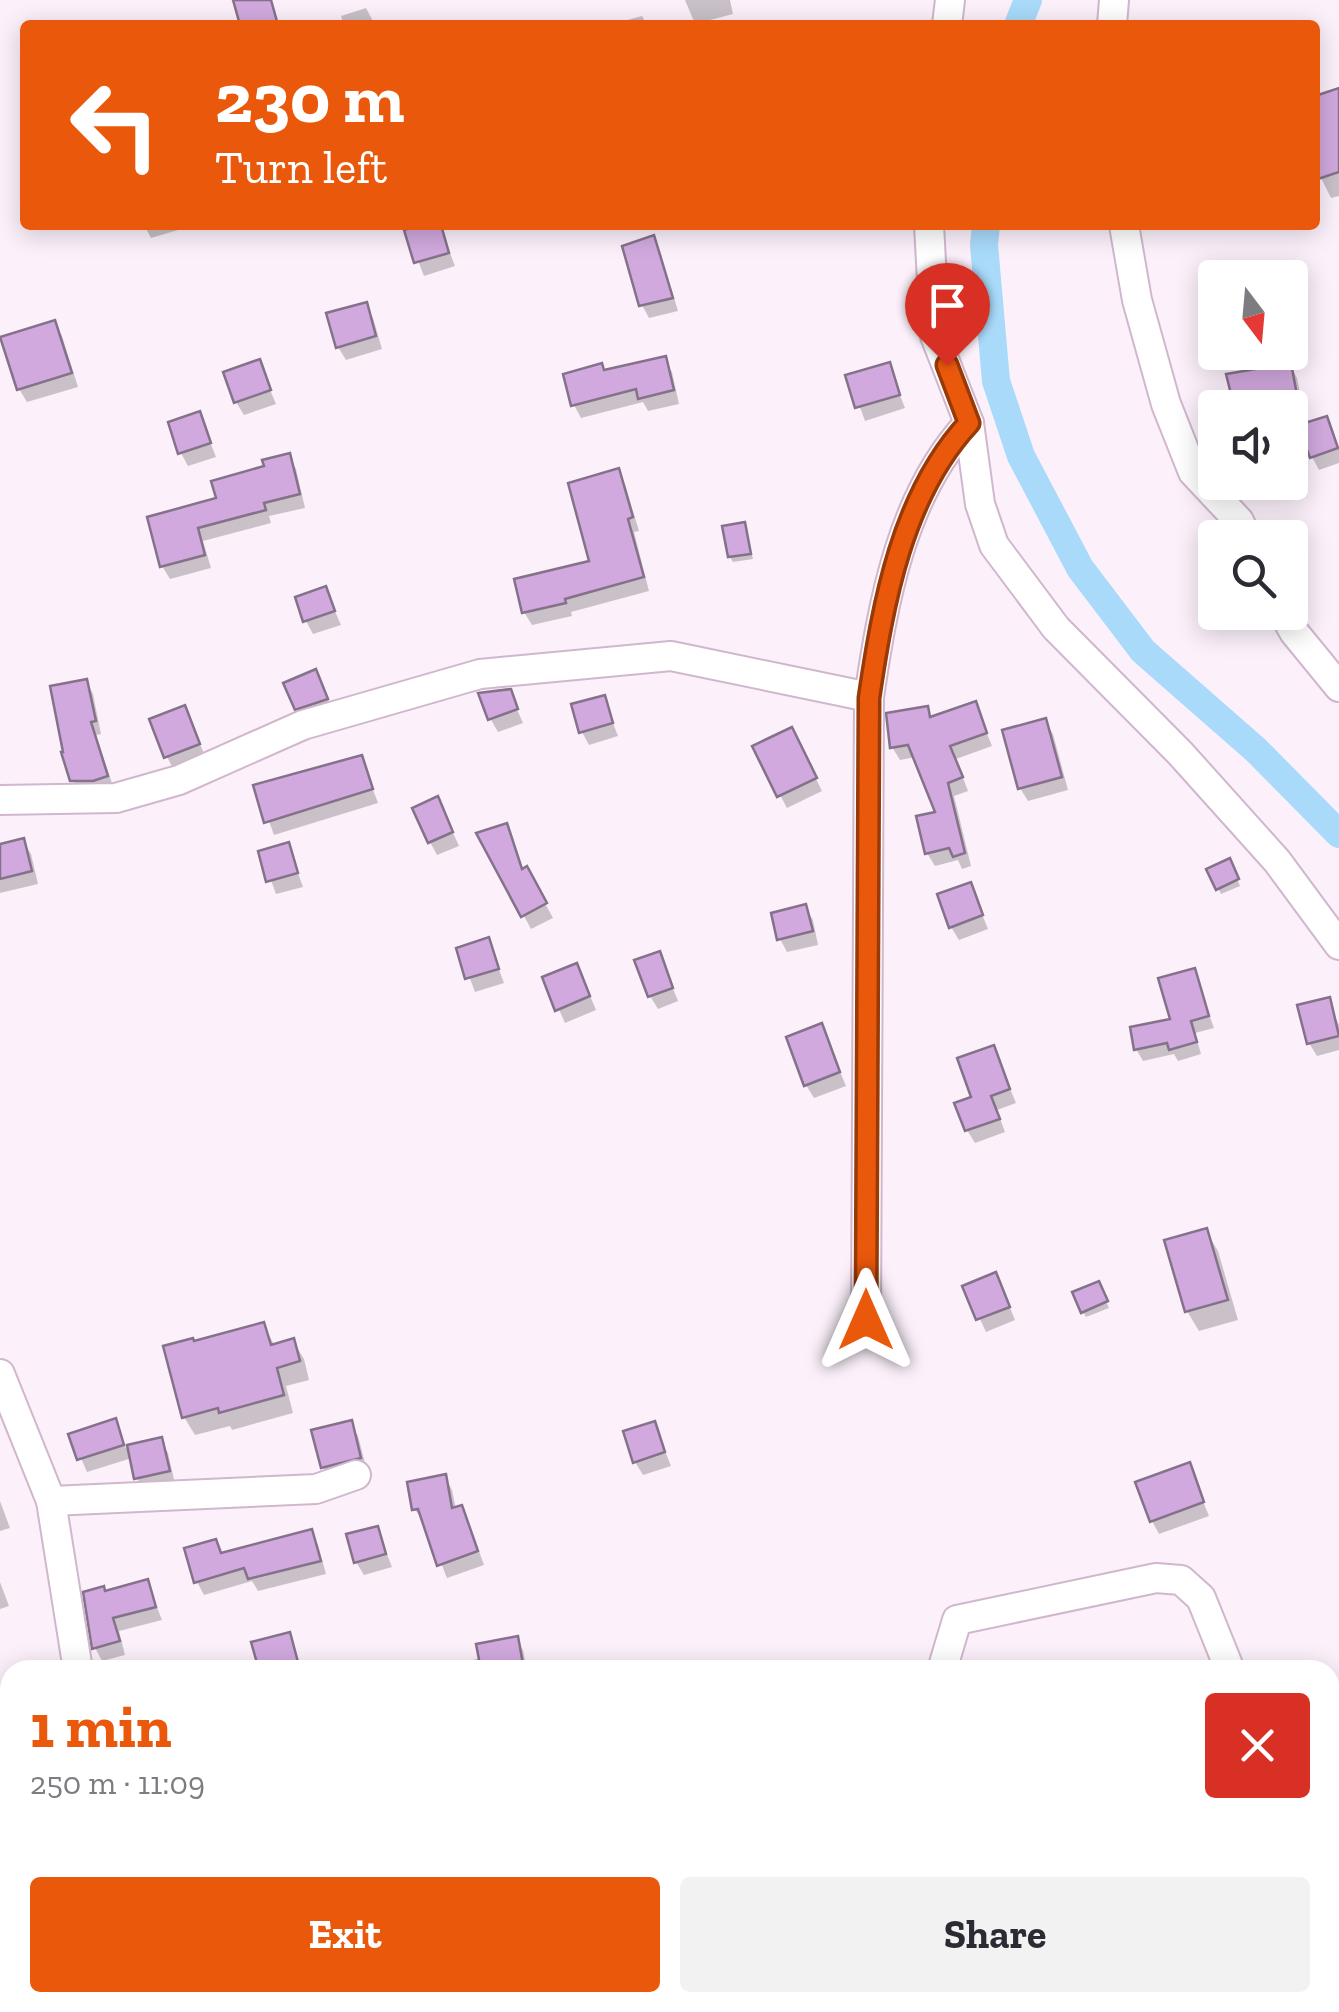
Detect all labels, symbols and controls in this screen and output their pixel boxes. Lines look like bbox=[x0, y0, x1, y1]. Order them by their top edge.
text: 230 m bbox=[215, 56, 405, 140]
icon: left bbox=[50, 60, 180, 190]
text: Turn left bbox=[215, 141, 387, 195]
north arrow bbox=[1198, 260, 1308, 370]
map controls bbox=[1198, 260, 1308, 630]
pin bbox=[905, 263, 990, 366]
icon: arrive bbox=[920, 278, 975, 333]
button: sound bbox=[1198, 390, 1308, 500]
button: search bbox=[1198, 520, 1308, 630]
position arrow bbox=[814, 1268, 918, 1372]
text: 1 min bbox=[30, 1690, 172, 1762]
button: close bbox=[1205, 1693, 1310, 1798]
text: 250 m · 11:09 bbox=[30, 1764, 205, 1802]
button: Exit bbox=[30, 1877, 660, 1992]
button: Share bbox=[680, 1877, 1310, 1992]

